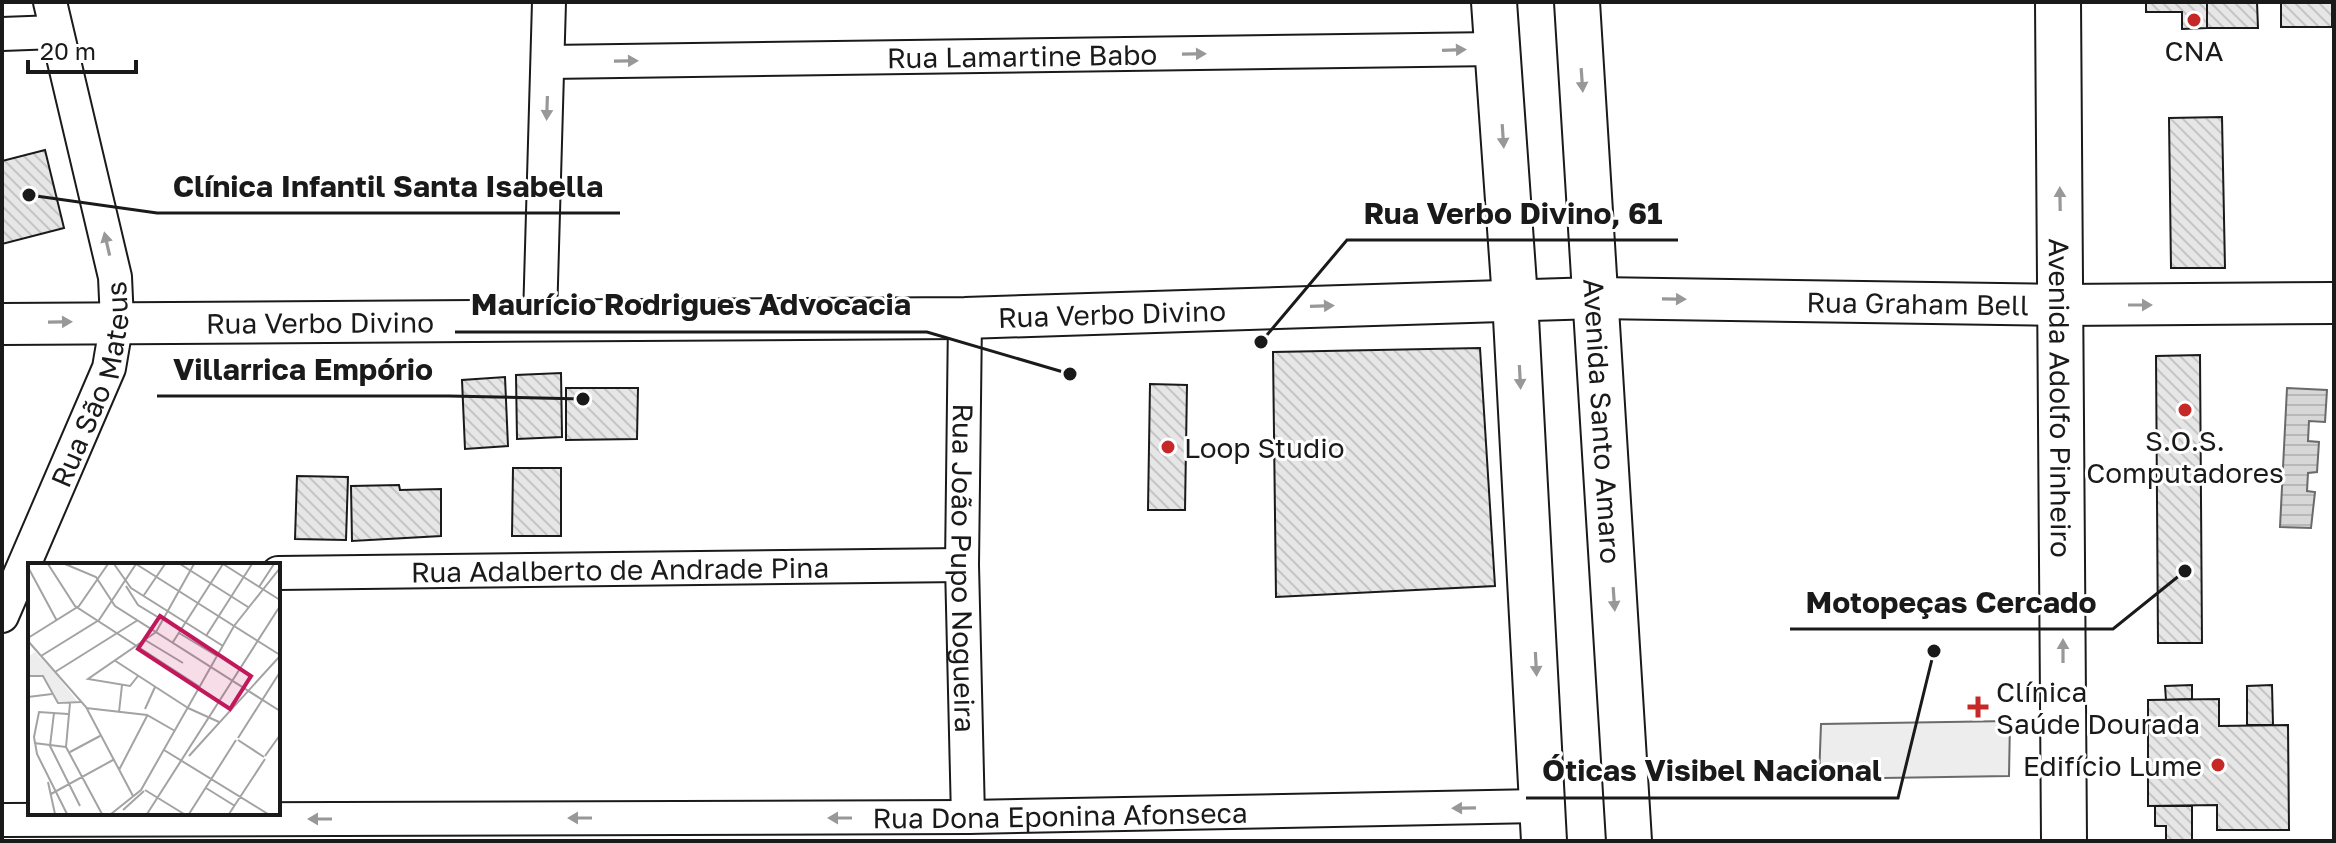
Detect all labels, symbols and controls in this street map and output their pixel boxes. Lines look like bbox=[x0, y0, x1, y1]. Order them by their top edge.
marker: CNA bbox=[2185, 11, 2203, 29]
scale bar bbox=[28, 24, 136, 74]
place label: CNA bbox=[2164, 34, 2224, 67]
text: 20 m bbox=[40, 36, 96, 65]
street label: Rua Lamartine Babo bbox=[887, 37, 1157, 74]
one-way arrow bbox=[1442, 44, 1467, 57]
one-way arrow bbox=[1182, 48, 1207, 60]
one-way arrow bbox=[614, 55, 639, 68]
one-way arrow bbox=[1576, 68, 1589, 93]
one-way arrow bbox=[541, 96, 553, 121]
one-way arrow bbox=[1497, 124, 1510, 149]
callout: Clínica Infantil Santa Isabella bbox=[157, 159, 620, 213]
text: Clínica Infantil Santa Isabella bbox=[173, 168, 603, 204]
callout: Rua Verbo Divino, 61 bbox=[1347, 186, 1678, 240]
one-way arrow bbox=[2054, 186, 2066, 211]
text: Rua Verbo Divino, 61 bbox=[1363, 195, 1663, 231]
one-way arrow bbox=[100, 231, 112, 256]
street label: Avenida Adolfo Pinheiro bbox=[2043, 238, 2078, 558]
callout: Maurício Rodrigues Advocacia bbox=[455, 278, 927, 332]
street label: Avenida Santo Amaro bbox=[1578, 278, 1628, 565]
street label: Rua São Mateus bbox=[43, 281, 135, 492]
street label: Rua Graham Bell bbox=[1806, 285, 2029, 321]
text: Maurício Rodrigues Advocacia bbox=[471, 286, 911, 322]
street label: Rua Verbo Divino bbox=[997, 293, 1226, 333]
one-way arrow bbox=[1662, 293, 1687, 305]
one-way arrow bbox=[2128, 298, 2153, 311]
one-way arrow bbox=[1310, 300, 1335, 313]
street label: Rua Verbo Divino bbox=[206, 305, 434, 339]
one-way arrow bbox=[48, 316, 73, 329]
callout: Villarrica Empório bbox=[157, 342, 449, 396]
text: Villarrica Empório bbox=[173, 351, 433, 387]
one-way arrow bbox=[1514, 365, 1527, 390]
marker: S.O.S. Computadores bbox=[2176, 401, 2194, 419]
street label: Rua João Pupo Nogueira bbox=[945, 403, 982, 733]
place label: S.O.S. Computadores bbox=[2086, 424, 2284, 489]
place label: Loop Studio bbox=[1184, 431, 1345, 464]
marker: Loop Studio bbox=[1159, 438, 1177, 456]
street label: Rua Adalberto de Andrade Pina bbox=[411, 550, 829, 588]
inset map bbox=[28, 563, 280, 815]
callout: Motopeças Cercado bbox=[1790, 575, 2113, 629]
text: Motopeças Cercado bbox=[1806, 584, 2097, 620]
one-way arrow bbox=[1608, 587, 1621, 612]
one-way arrow bbox=[2057, 638, 2069, 663]
one-way arrow bbox=[1529, 652, 1542, 677]
place label: Clínica Saúde Dourada bbox=[1996, 675, 2200, 740]
marker: Clínica Saúde Dourada bbox=[1967, 696, 1989, 718]
callout: Óticas Visibel Nacional bbox=[1526, 744, 1898, 798]
place label: Edifício Lume bbox=[2023, 749, 2202, 782]
text: Óticas Visibel Nacional bbox=[1542, 752, 1882, 788]
marker: Edifício Lume bbox=[2209, 756, 2227, 774]
street label: Rua Dona Eponina Afonseca bbox=[872, 795, 1248, 834]
one-way arrow bbox=[1451, 802, 1476, 815]
one-way arrow bbox=[567, 812, 592, 825]
one-way arrow bbox=[827, 812, 852, 824]
one-way arrow bbox=[307, 813, 332, 825]

